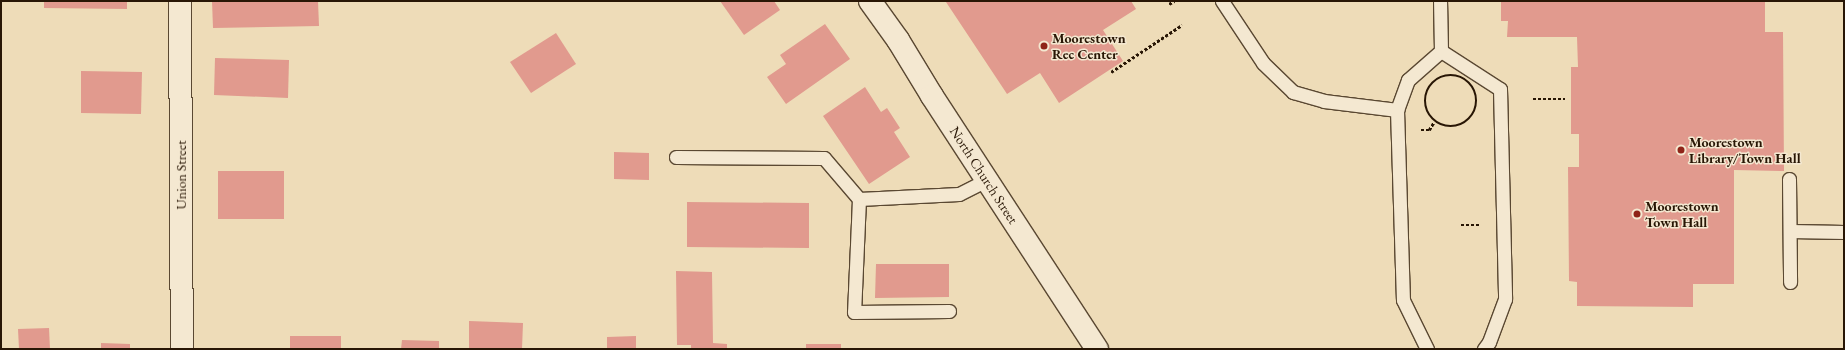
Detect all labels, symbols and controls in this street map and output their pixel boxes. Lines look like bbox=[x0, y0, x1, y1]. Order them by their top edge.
place label: Moorestown Rec Center bbox=[1052, 30, 1126, 62]
marker: Moorestown Rec Center bbox=[1039, 41, 1049, 51]
street label: North Church Street bbox=[946, 123, 1022, 227]
place label: Moorestown Library/Town Hall bbox=[1689, 134, 1801, 166]
street label: Union Street bbox=[173, 140, 189, 210]
marker: Moorestown Library/Town Hall bbox=[1676, 145, 1686, 155]
place label: Moorestown Town Hall bbox=[1645, 198, 1719, 230]
marker: Moorestown Town Hall bbox=[1632, 209, 1642, 219]

